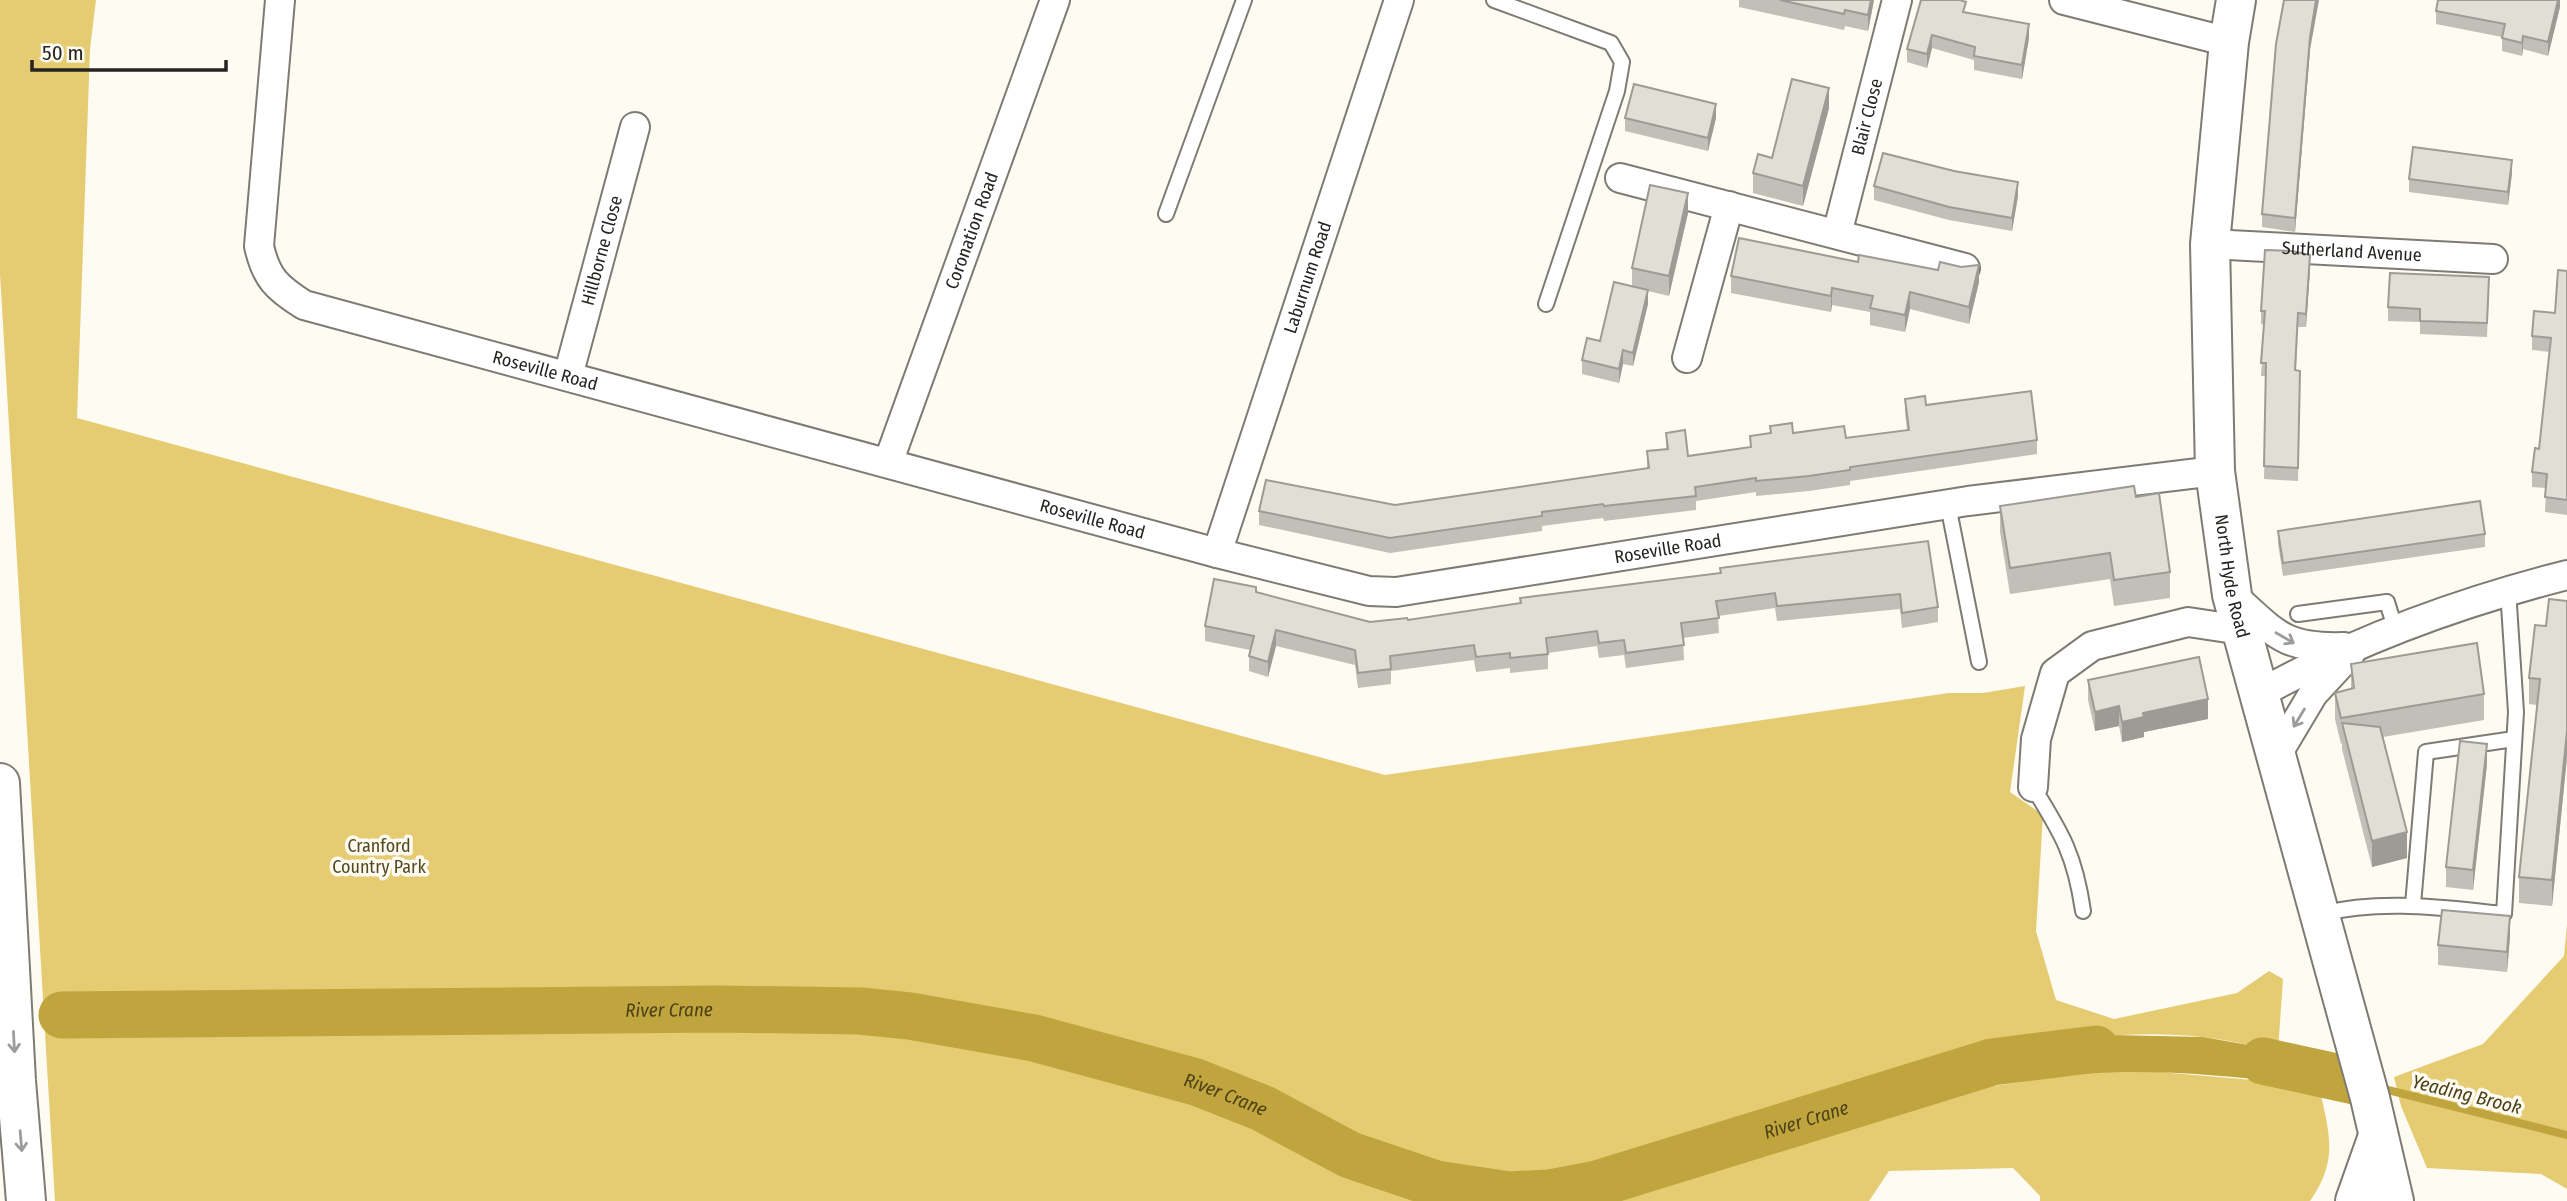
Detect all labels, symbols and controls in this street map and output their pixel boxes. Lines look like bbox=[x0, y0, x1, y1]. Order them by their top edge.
scale bar bbox=[32, 28, 226, 72]
text: 50 m bbox=[42, 40, 84, 66]
street label: Blair Close bbox=[1847, 76, 1887, 157]
street label: Coronation Road bbox=[941, 169, 1003, 292]
street label: Hillborne Close bbox=[577, 193, 627, 308]
street label: Laburnum Road bbox=[1279, 219, 1336, 336]
street label: Sutherland Avenue bbox=[2281, 237, 2422, 266]
street label: Roseville Road bbox=[490, 346, 600, 395]
street label: Roseville Road bbox=[1037, 494, 1147, 544]
street label: North Hyde Road bbox=[2210, 513, 2254, 640]
street label: Roseville Road bbox=[1613, 529, 1723, 568]
one-way arrow bbox=[2275, 631, 2295, 645]
one-way arrow bbox=[2291, 708, 2305, 728]
park label: Cranford Country Park bbox=[332, 835, 426, 878]
water label: River Crane bbox=[625, 998, 713, 1022]
one-way arrow bbox=[8, 1030, 21, 1053]
water label: River Crane bbox=[1181, 1068, 1271, 1121]
water label: Yeading Brook bbox=[2410, 1070, 2524, 1119]
water label: River Crane bbox=[1761, 1096, 1851, 1144]
one-way arrow bbox=[15, 1129, 28, 1152]

